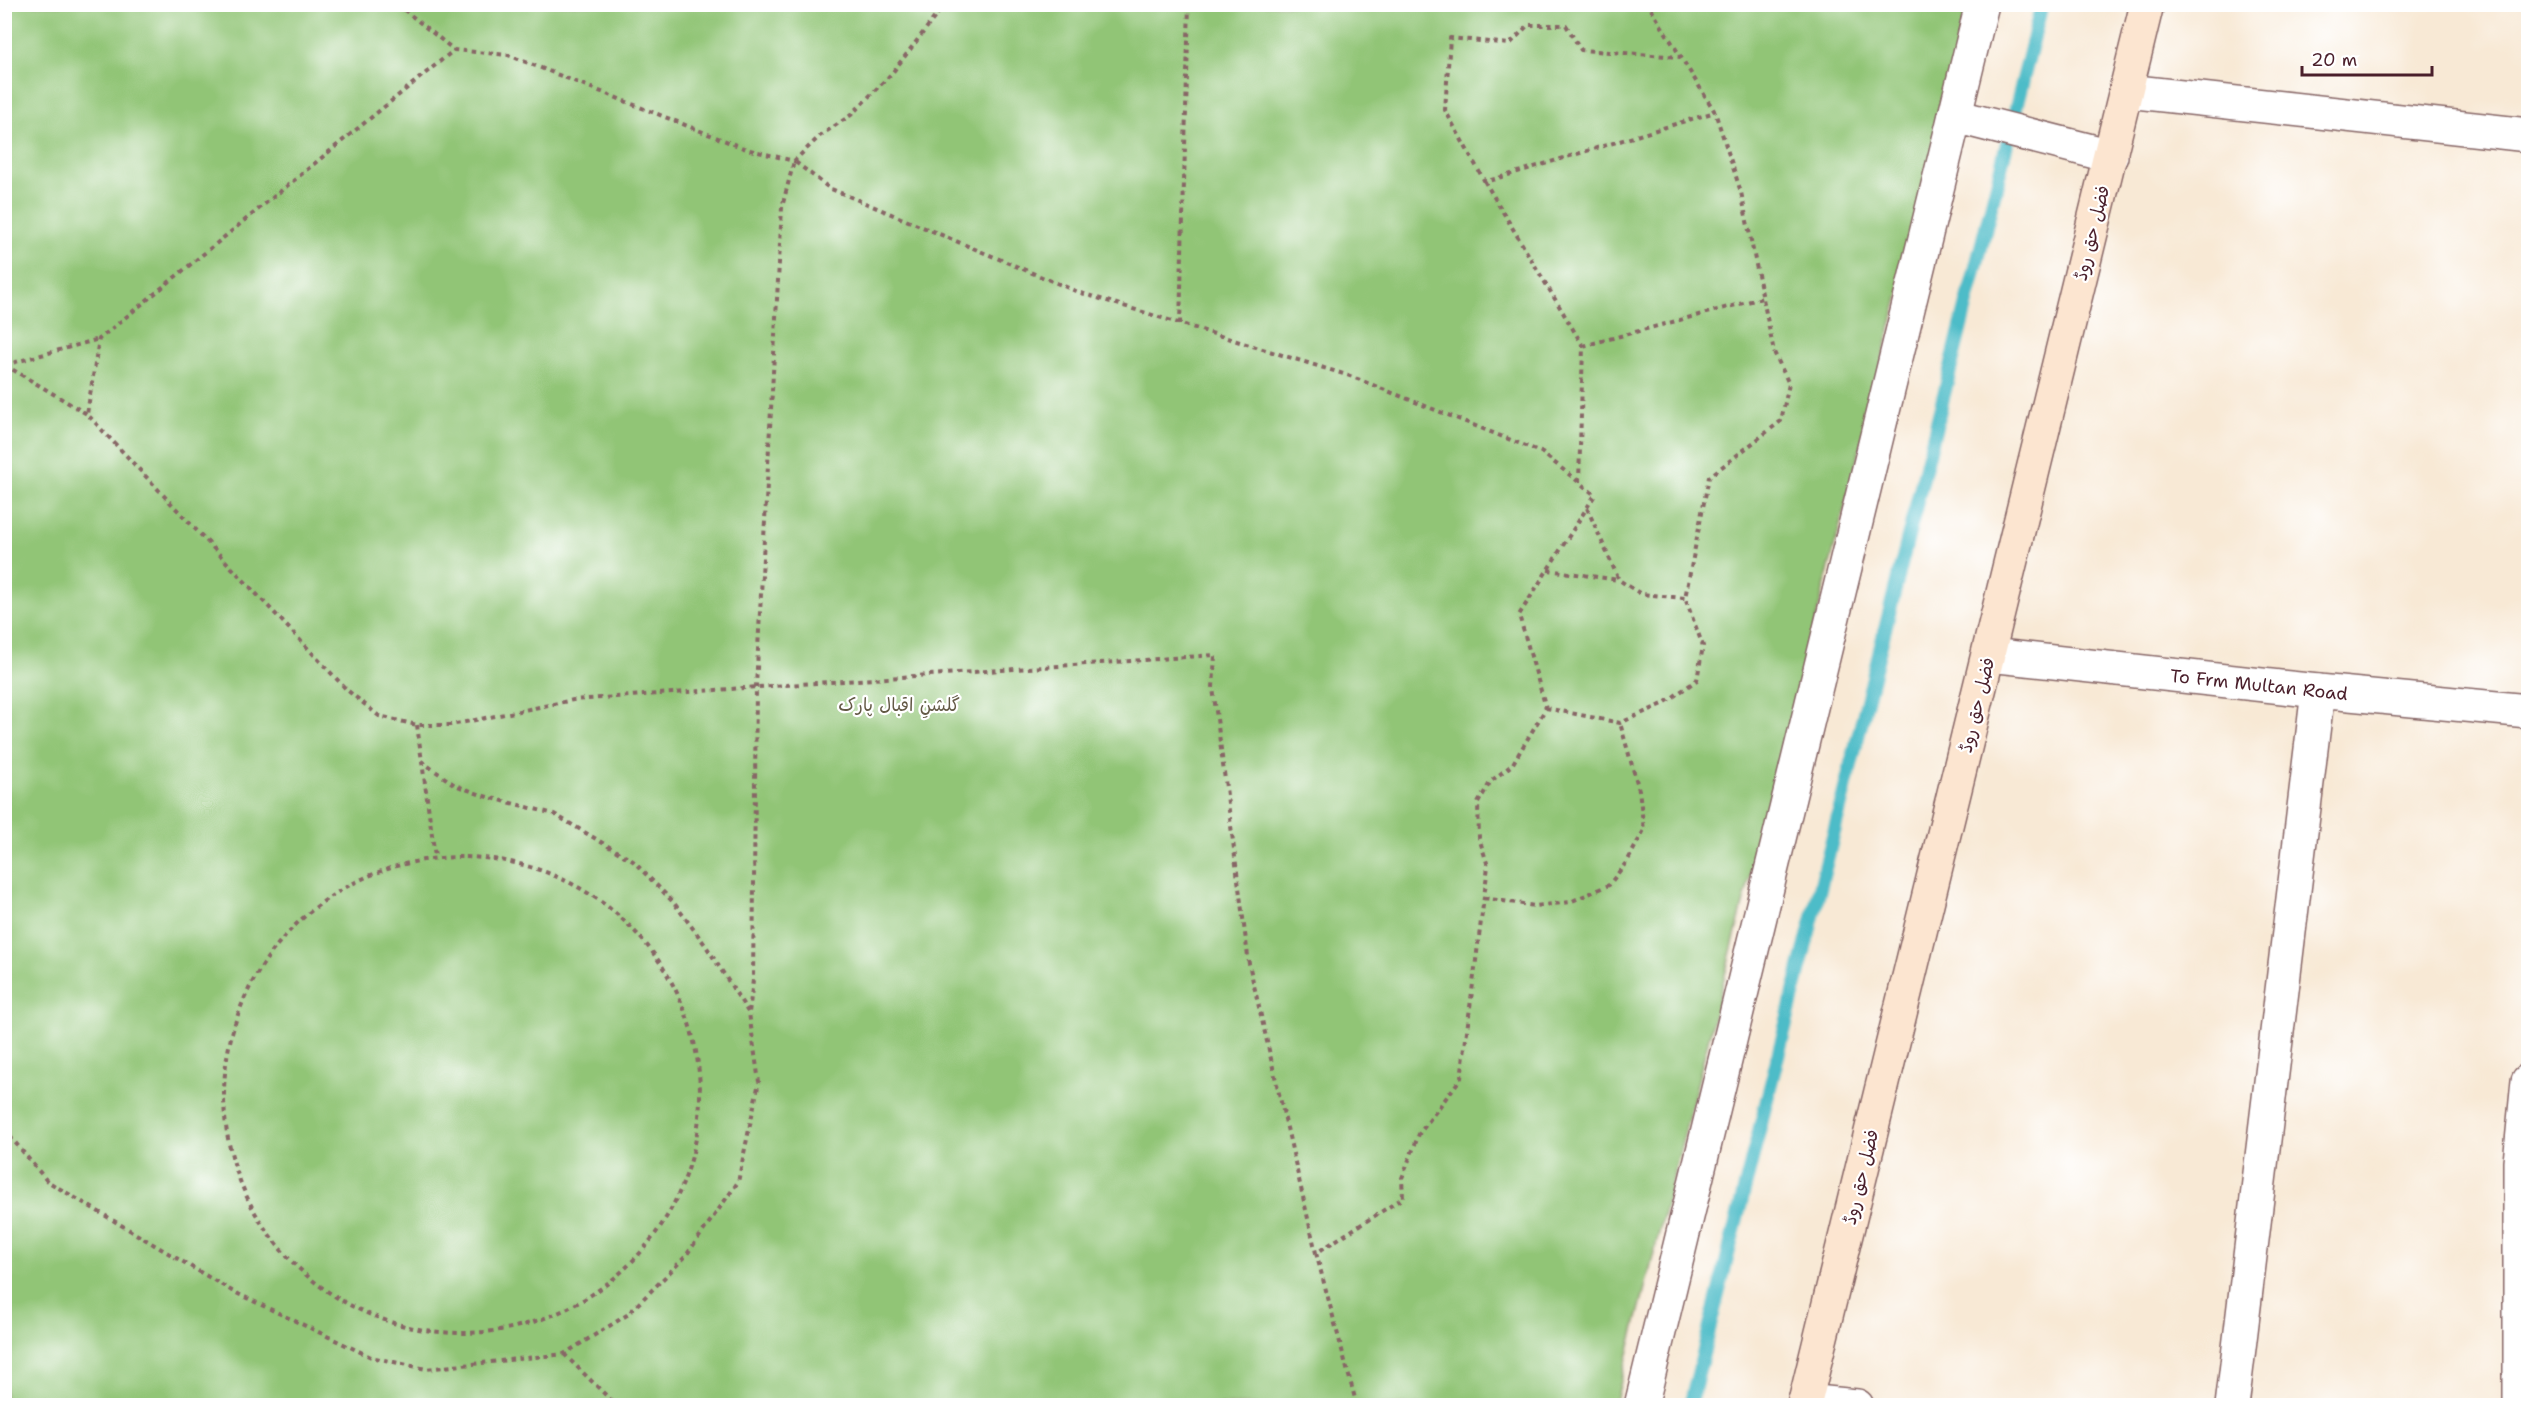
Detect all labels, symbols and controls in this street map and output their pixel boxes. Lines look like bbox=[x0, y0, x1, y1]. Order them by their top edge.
scale bar bbox=[2302, 39, 2432, 77]
text: 20 m bbox=[2311, 48, 2357, 72]
street label: فضل حق روڈ bbox=[2069, 183, 2115, 283]
street label: فضل حق روڈ bbox=[1954, 655, 2000, 755]
street label: To Frm Multan Road bbox=[2169, 664, 2349, 706]
park label: گلشنِ اقبال پارک bbox=[838, 693, 960, 718]
street label: فضل حق روڈ bbox=[1838, 1127, 1884, 1227]

